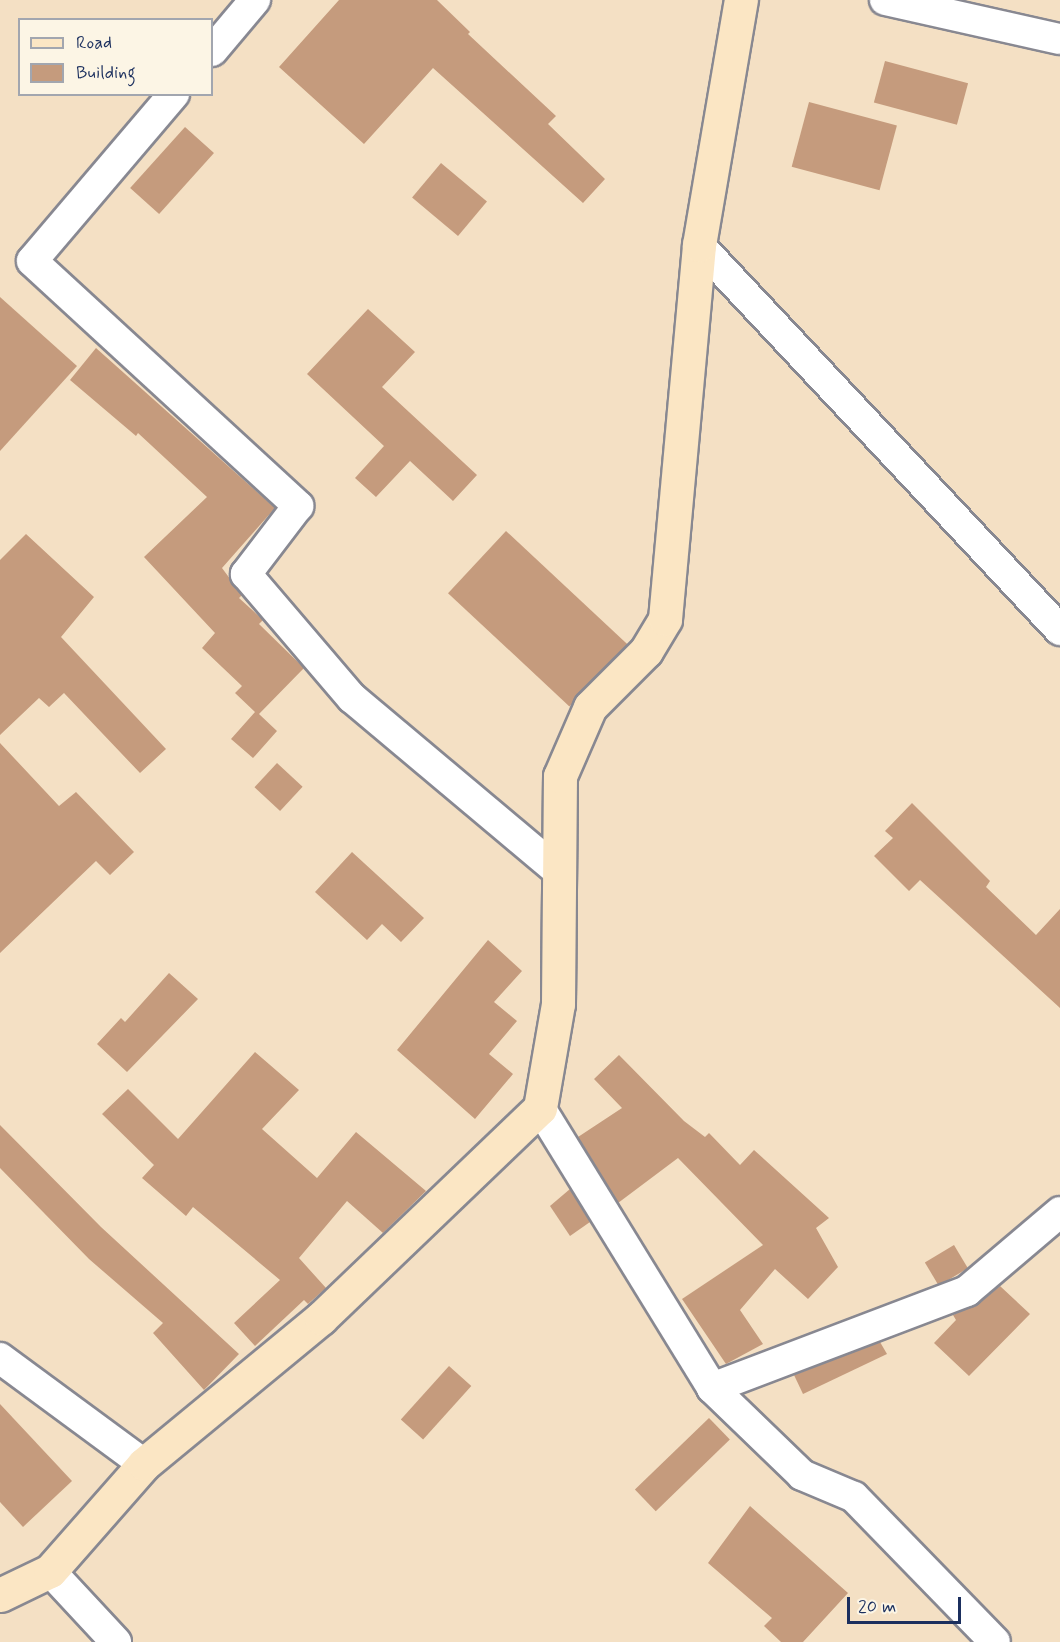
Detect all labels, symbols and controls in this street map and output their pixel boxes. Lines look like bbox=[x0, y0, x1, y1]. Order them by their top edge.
legend bbox=[18, 18, 213, 96]
text: Road bbox=[76, 31, 112, 55]
text: Building bbox=[76, 61, 136, 85]
scale bar bbox=[850, 1585, 964, 1623]
text: 20 m bbox=[858, 1595, 896, 1619]

